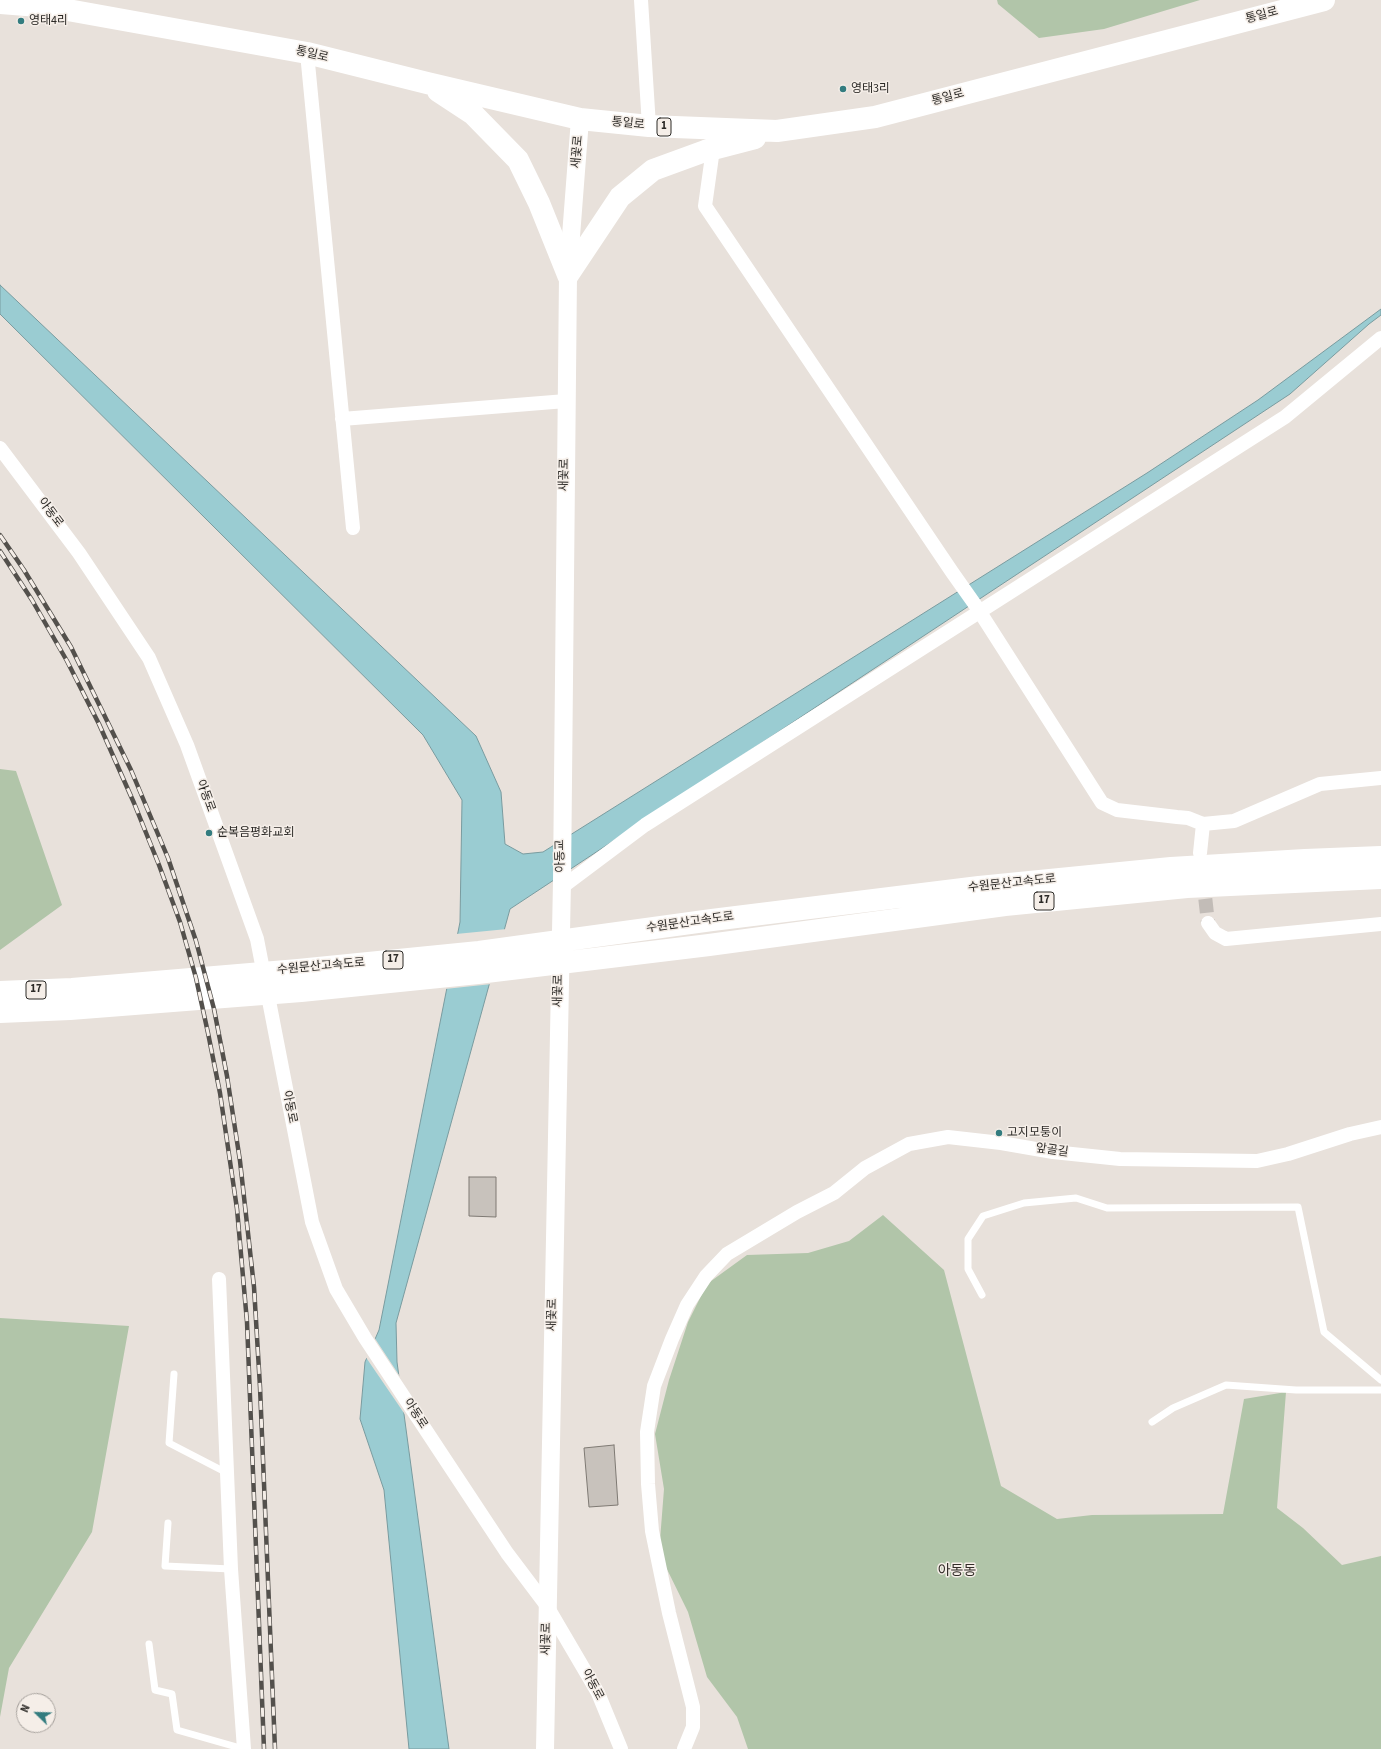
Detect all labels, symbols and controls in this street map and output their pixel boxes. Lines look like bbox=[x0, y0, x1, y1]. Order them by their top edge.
street label: 통일로 bbox=[1244, 5, 1280, 27]
place label: 영태4리 bbox=[29, 14, 68, 28]
marker: 영태4리 bbox=[16, 16, 26, 26]
street label: 통일로 bbox=[294, 44, 330, 66]
place label: 영태3리 bbox=[851, 82, 890, 96]
marker: 영태3리 bbox=[838, 84, 848, 94]
street label: 통일로 bbox=[930, 87, 966, 109]
street label: 통일로 bbox=[611, 115, 645, 133]
road number: 1 bbox=[657, 118, 671, 136]
street label: 새꽃로 bbox=[569, 135, 587, 169]
street label: 새꽃로 bbox=[558, 458, 572, 492]
street label: 아동로 bbox=[34, 495, 66, 531]
street label: 아동로 bbox=[193, 778, 217, 814]
place label: 순복음평화교회 bbox=[217, 826, 294, 840]
marker: 순복음평화교회 bbox=[204, 828, 214, 838]
street label: 아동교 bbox=[554, 839, 568, 873]
street label: 수원문산고속도로 bbox=[967, 872, 1057, 896]
road number: 17 bbox=[1034, 892, 1054, 910]
street label: 수원문산고속도로 bbox=[645, 910, 735, 936]
road number: 17 bbox=[383, 951, 403, 969]
street label: 수원문산고속도로 bbox=[276, 956, 366, 978]
street label: 새꽃로 bbox=[552, 974, 566, 1008]
road number: 17 bbox=[26, 981, 46, 999]
street label: 아동로 bbox=[279, 1089, 299, 1125]
place label: 고지모퉁이 bbox=[1007, 1126, 1062, 1140]
marker: 고지모퉁이 bbox=[994, 1128, 1004, 1138]
street label: 앞골길 bbox=[1035, 1142, 1069, 1160]
street label: 새꽃로 bbox=[546, 1298, 560, 1332]
street label: 아동로 bbox=[400, 1396, 430, 1432]
district label: 아동동 bbox=[938, 1564, 976, 1580]
street label: 새꽃로 bbox=[540, 1622, 554, 1656]
street label: 아동로 bbox=[578, 1667, 606, 1703]
north arrow bbox=[16, 1693, 56, 1733]
text: N bbox=[17, 1702, 34, 1715]

